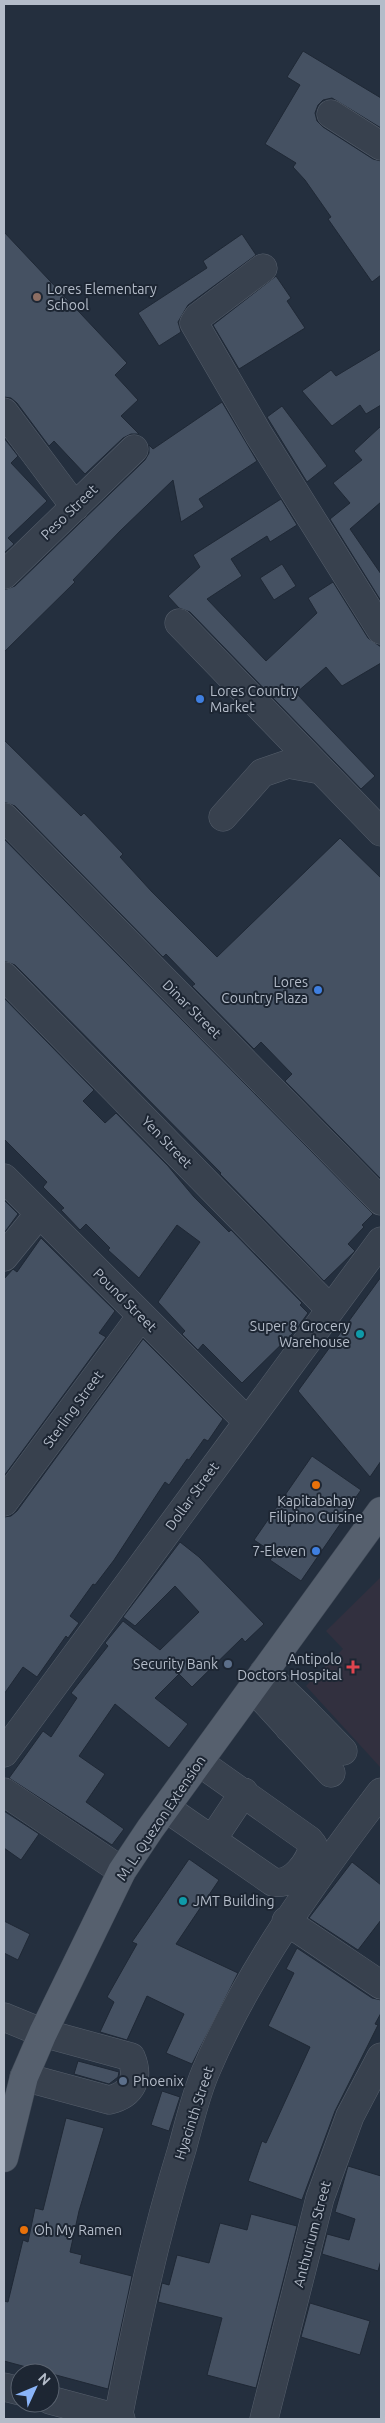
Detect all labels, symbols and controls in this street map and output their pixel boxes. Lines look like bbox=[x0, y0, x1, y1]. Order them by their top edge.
place label: Lores Elementary School bbox=[47, 281, 157, 313]
marker: Lores Elementary School bbox=[31, 291, 43, 303]
street label: Peso Street bbox=[37, 481, 101, 543]
place label: Lores Country Market bbox=[210, 683, 298, 715]
marker: Lores Country Market bbox=[194, 693, 206, 705]
place label: Lores Country Plaza bbox=[221, 974, 308, 1006]
street label: Dinar Street bbox=[159, 976, 225, 1042]
marker: Lores Country Plaza bbox=[312, 984, 324, 996]
street label: Yen Street bbox=[138, 1113, 196, 1171]
street label: Pound Street bbox=[90, 1265, 160, 1335]
place label: Super 8 Grocery Warehouse bbox=[250, 1318, 350, 1350]
marker: Super 8 Grocery Warehouse bbox=[354, 1328, 366, 1340]
street label: Sterling Street bbox=[40, 1367, 107, 1451]
street label: Dollar Street bbox=[162, 1458, 222, 1533]
marker: Kapitabahay Filipino Cuisine bbox=[310, 1479, 322, 1491]
place label: Kapitabahay Filipino Cuisine bbox=[269, 1493, 363, 1525]
place label: 7-Eleven bbox=[252, 1543, 306, 1559]
marker: 7-Eleven bbox=[310, 1545, 322, 1557]
place label: Antipolo Doctors Hospital bbox=[237, 1651, 342, 1683]
place label: Security Bank bbox=[133, 1656, 218, 1672]
marker: Security Bank bbox=[222, 1658, 234, 1670]
marker: Antipolo Doctors Hospital bbox=[346, 1660, 360, 1674]
street label: M. L. Quezon Extension bbox=[113, 1753, 209, 1883]
place label: JMT Building bbox=[193, 1893, 275, 1909]
marker: JMT Building bbox=[177, 1895, 189, 1907]
street label: Hyacinth Street bbox=[171, 2064, 217, 2162]
place label: Phoenix bbox=[133, 2073, 184, 2089]
marker: Phoenix bbox=[117, 2075, 129, 2087]
street label: Anthurium Street bbox=[290, 2178, 334, 2289]
place label: Oh My Ramen bbox=[34, 2222, 122, 2238]
marker: Oh My Ramen bbox=[18, 2224, 30, 2236]
north arrow bbox=[10, 2363, 60, 2413]
text: N bbox=[35, 2370, 54, 2388]

